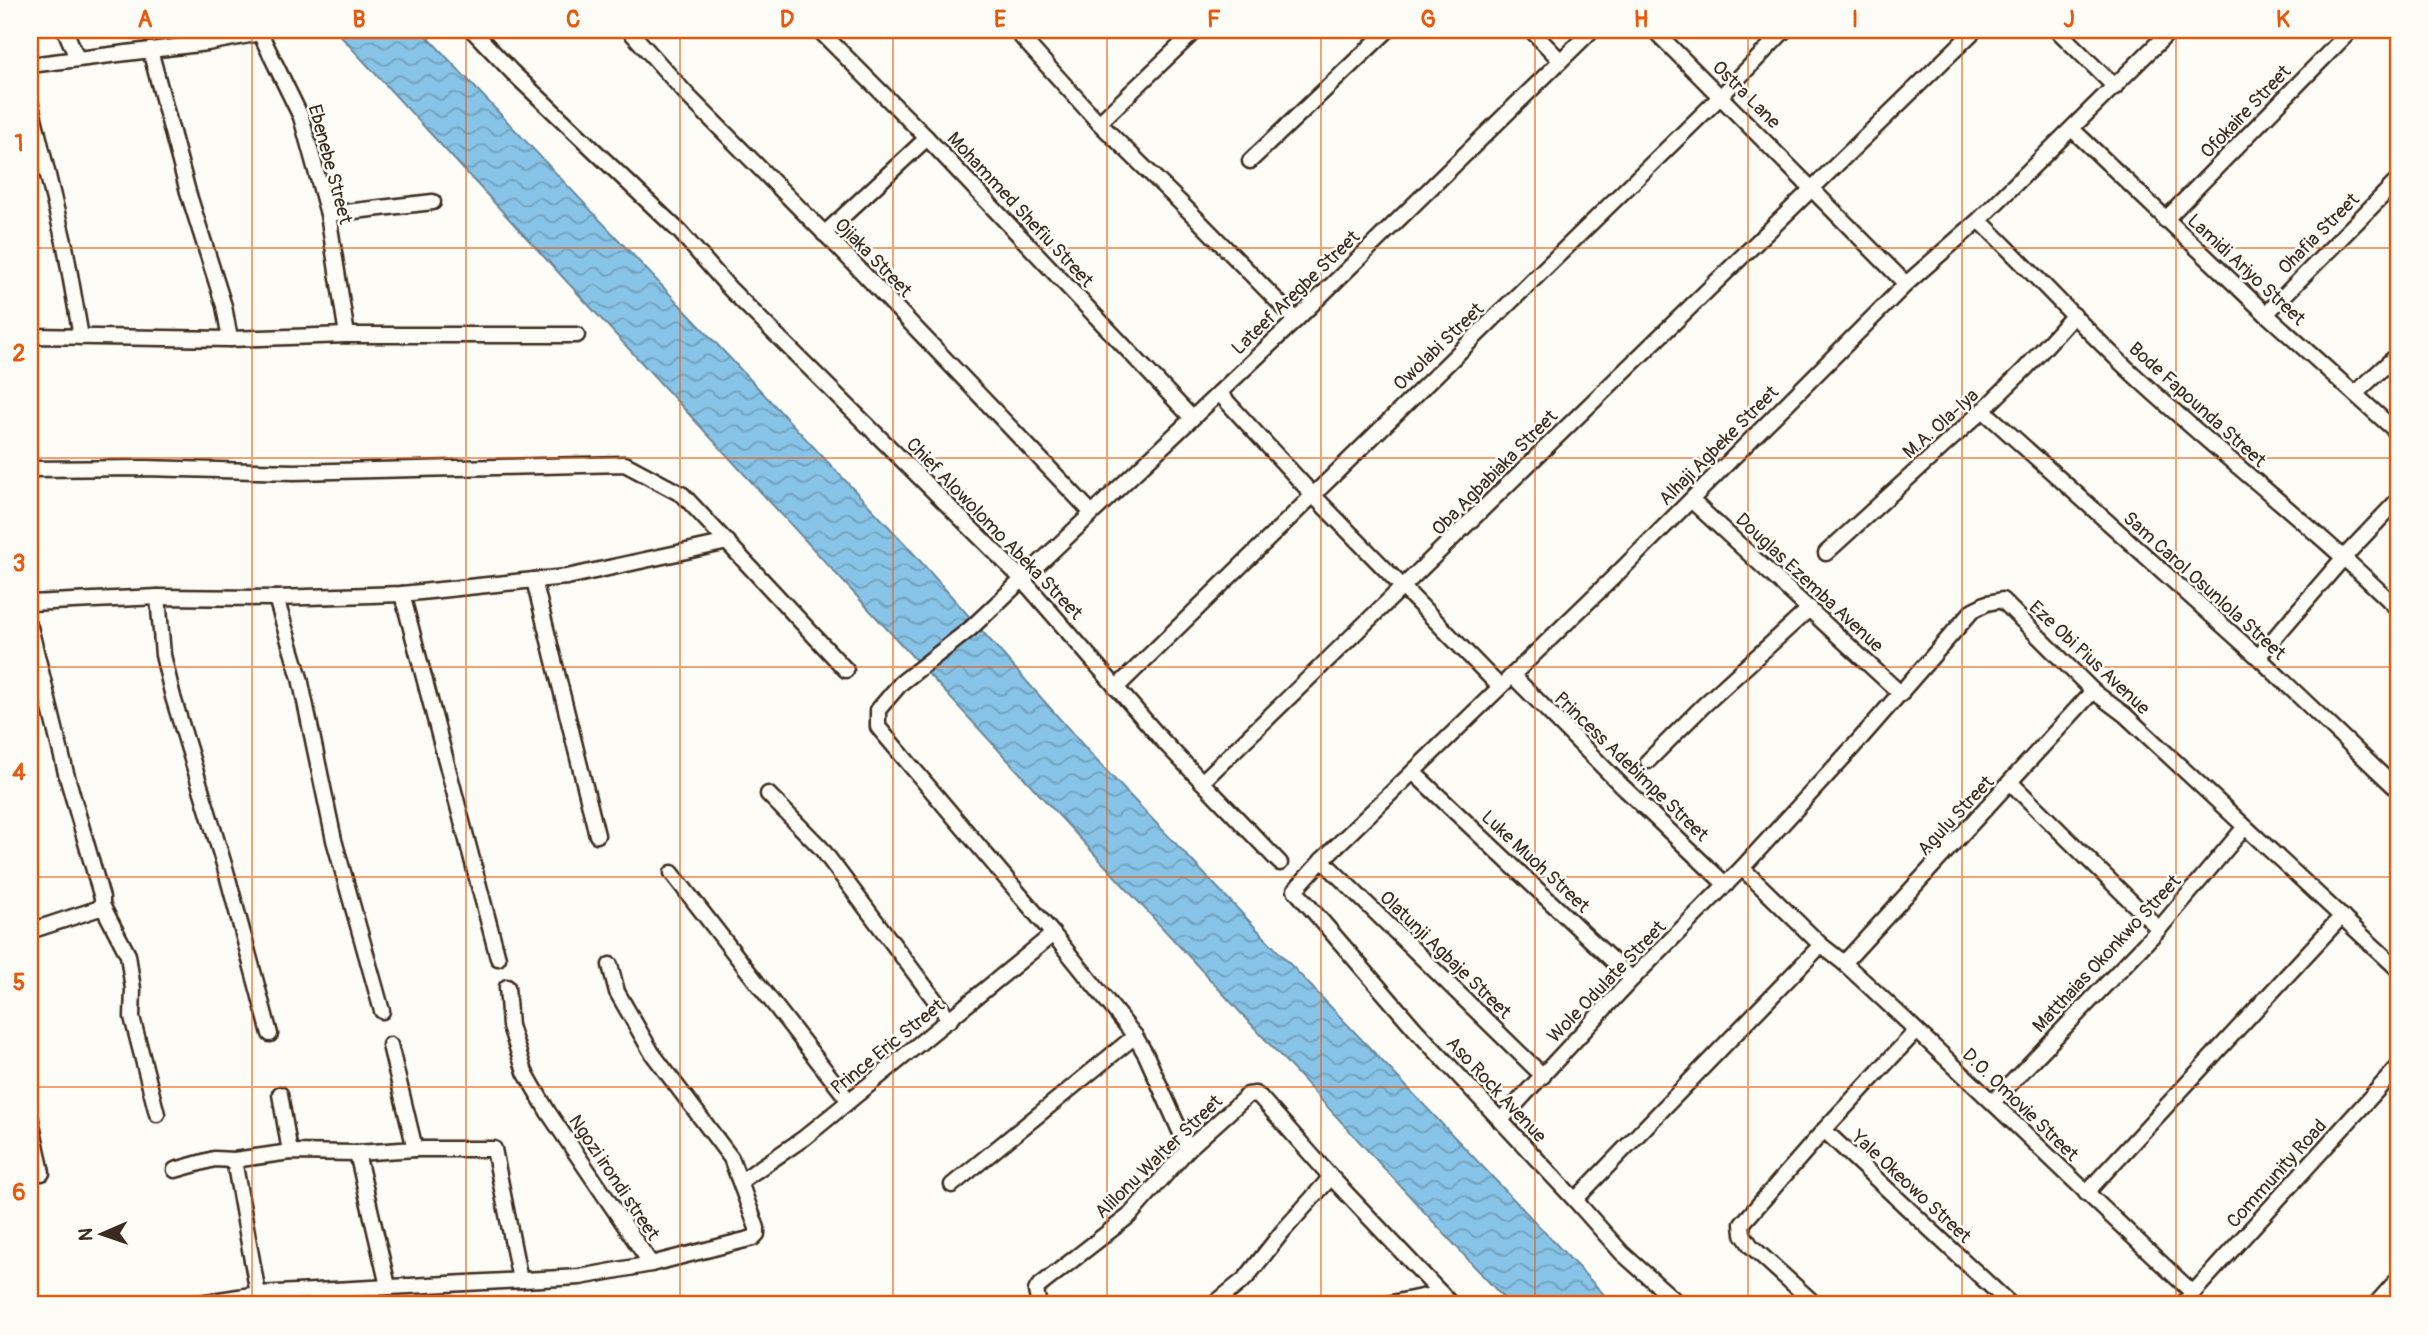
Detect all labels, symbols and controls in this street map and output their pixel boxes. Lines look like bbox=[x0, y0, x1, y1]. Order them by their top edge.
text: A bbox=[138, 5, 153, 34]
text: B bbox=[352, 5, 366, 34]
text: C bbox=[566, 5, 580, 34]
text: D bbox=[780, 5, 794, 34]
text: E bbox=[994, 5, 1006, 34]
text: F bbox=[1207, 5, 1221, 34]
text: G bbox=[1420, 5, 1436, 34]
text: H bbox=[1634, 5, 1648, 34]
text: I bbox=[1852, 5, 1858, 34]
text: J bbox=[2063, 5, 2075, 34]
text: K bbox=[2276, 5, 2290, 34]
street label: Ostra Lane bbox=[1707, 55, 1786, 134]
street label: Ofokaire Street bbox=[2195, 60, 2296, 163]
street label: Ebenebe Street bbox=[303, 102, 358, 227]
street label: Mohammed Shefiu Street bbox=[942, 127, 1099, 293]
text: 1 bbox=[15, 129, 24, 158]
street label: Ohafia Street bbox=[2273, 188, 2365, 279]
street label: Lamidi Ariyo Street bbox=[2182, 209, 2311, 331]
street label: Ojiaka Street bbox=[830, 213, 917, 303]
street label: Lateef Aregbe Street bbox=[1226, 225, 1365, 360]
street label: Owolabi Street bbox=[1388, 297, 1489, 396]
street label: Bode Fapounda Street bbox=[2124, 337, 2271, 473]
text: 2 bbox=[13, 339, 26, 368]
street label: Alhaji Agbeke Street bbox=[1654, 380, 1784, 511]
street label: M.A. Ola-Iya bbox=[1898, 383, 1984, 464]
street label: Oba Agbabiaka Street bbox=[1427, 404, 1563, 541]
street label: Chief Alowolomo Abeka Street bbox=[901, 433, 1088, 625]
street label: Sam Carol Osunlola Street bbox=[2118, 506, 2291, 665]
street label: Douglas Ezemba Avenue bbox=[1730, 508, 1889, 658]
text: 3 bbox=[13, 549, 25, 578]
street label: Eze Obi Pius Avenue bbox=[2024, 596, 2155, 720]
street label: Princess Adebimpe Street bbox=[1549, 687, 1714, 847]
text: 4 bbox=[12, 758, 26, 787]
street label: Agulu Street bbox=[1912, 770, 1999, 861]
street label: Luke Muoh Street bbox=[1476, 805, 1595, 918]
street label: Matthaias Okonkwo Street bbox=[2027, 869, 2186, 1038]
street label: Olatunji Agbaje Street bbox=[1374, 886, 1517, 1024]
street label: Wole Odulate Street bbox=[1542, 915, 1671, 1048]
text: 5 bbox=[13, 968, 25, 997]
street label: Prince Eric Street bbox=[826, 993, 950, 1100]
street label: Aso Rock Avenue bbox=[1441, 1032, 1552, 1148]
street label: D.O. Omovie Street bbox=[1957, 1043, 2084, 1167]
street label: Alilonu Walter Street bbox=[1090, 1089, 1228, 1224]
street label: Ngozi irondi street bbox=[563, 1110, 665, 1245]
street label: Community Road bbox=[2222, 1114, 2332, 1233]
street label: Yale Okeowo Street bbox=[1846, 1124, 1976, 1249]
text: 6 bbox=[12, 1178, 26, 1207]
north arrow bbox=[66, 1198, 136, 1268]
text: N bbox=[74, 1228, 98, 1241]

